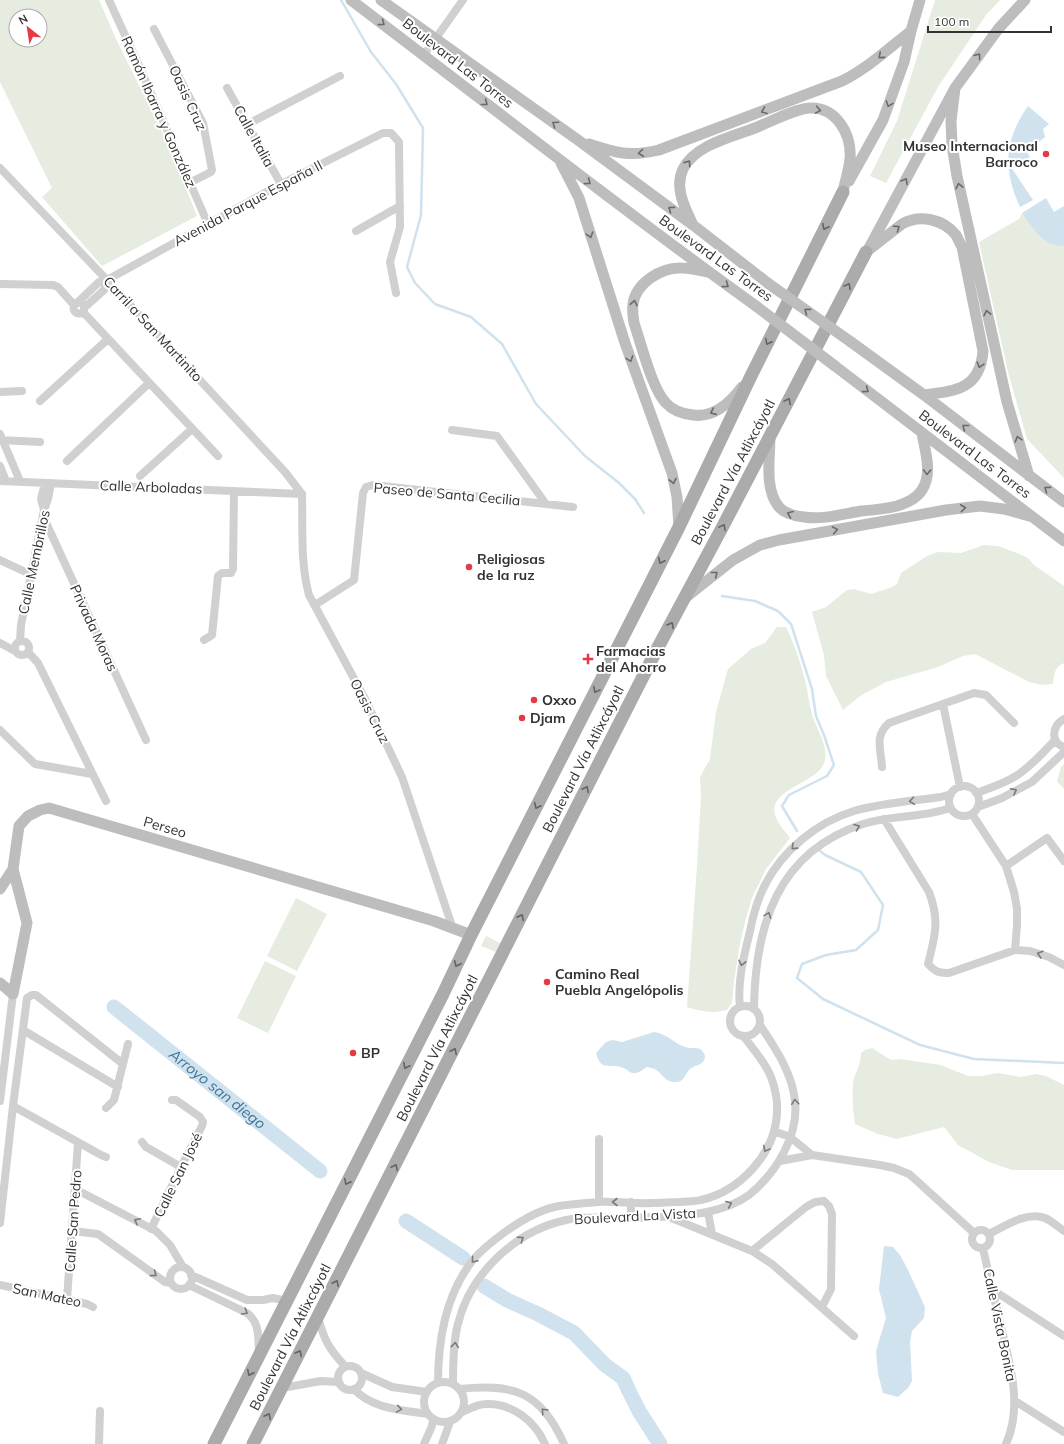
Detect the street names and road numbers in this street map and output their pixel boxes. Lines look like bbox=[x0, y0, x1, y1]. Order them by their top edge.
street label: Boulevard Las Torres bbox=[399, 14, 517, 112]
street label: Ramón Ibarra y González bbox=[117, 33, 201, 191]
street label: Oasis Cruz bbox=[165, 62, 211, 134]
street label: Calle Italia bbox=[230, 102, 278, 170]
street label: Avenida Parque España II bbox=[170, 156, 326, 250]
street label: Boulevard Las Torres bbox=[656, 211, 776, 305]
street label: Carril a San Martinito bbox=[99, 273, 207, 386]
street label: Boulevard Vía Atlixcáyotl bbox=[687, 396, 779, 548]
street label: Boulevard Las Torres bbox=[915, 406, 1035, 502]
street label: Calle Arboladas bbox=[99, 476, 203, 498]
street label: Paseo de Santa Cecilia bbox=[373, 479, 521, 509]
street label: Calle Membrillos bbox=[14, 508, 54, 616]
street label: Privada Moras bbox=[66, 582, 122, 674]
street label: Oasis Cruz bbox=[346, 676, 394, 746]
street label: Boulevard Vía Atlixcáyotl bbox=[538, 683, 628, 835]
street label: Perseo bbox=[141, 812, 189, 842]
street label: Boulevard Vía Atlixcáyotl bbox=[392, 972, 482, 1124]
street label: Calle San José bbox=[150, 1130, 206, 1220]
street label: Calle San Pedro bbox=[60, 1169, 86, 1273]
street label: Boulevard La Vista bbox=[574, 1204, 696, 1228]
street label: Boulevard Vía Atlixcáyotl bbox=[245, 1261, 335, 1413]
street label: Calle Vista Bonita bbox=[979, 1267, 1021, 1383]
street label: San Mateo bbox=[11, 1279, 83, 1311]

